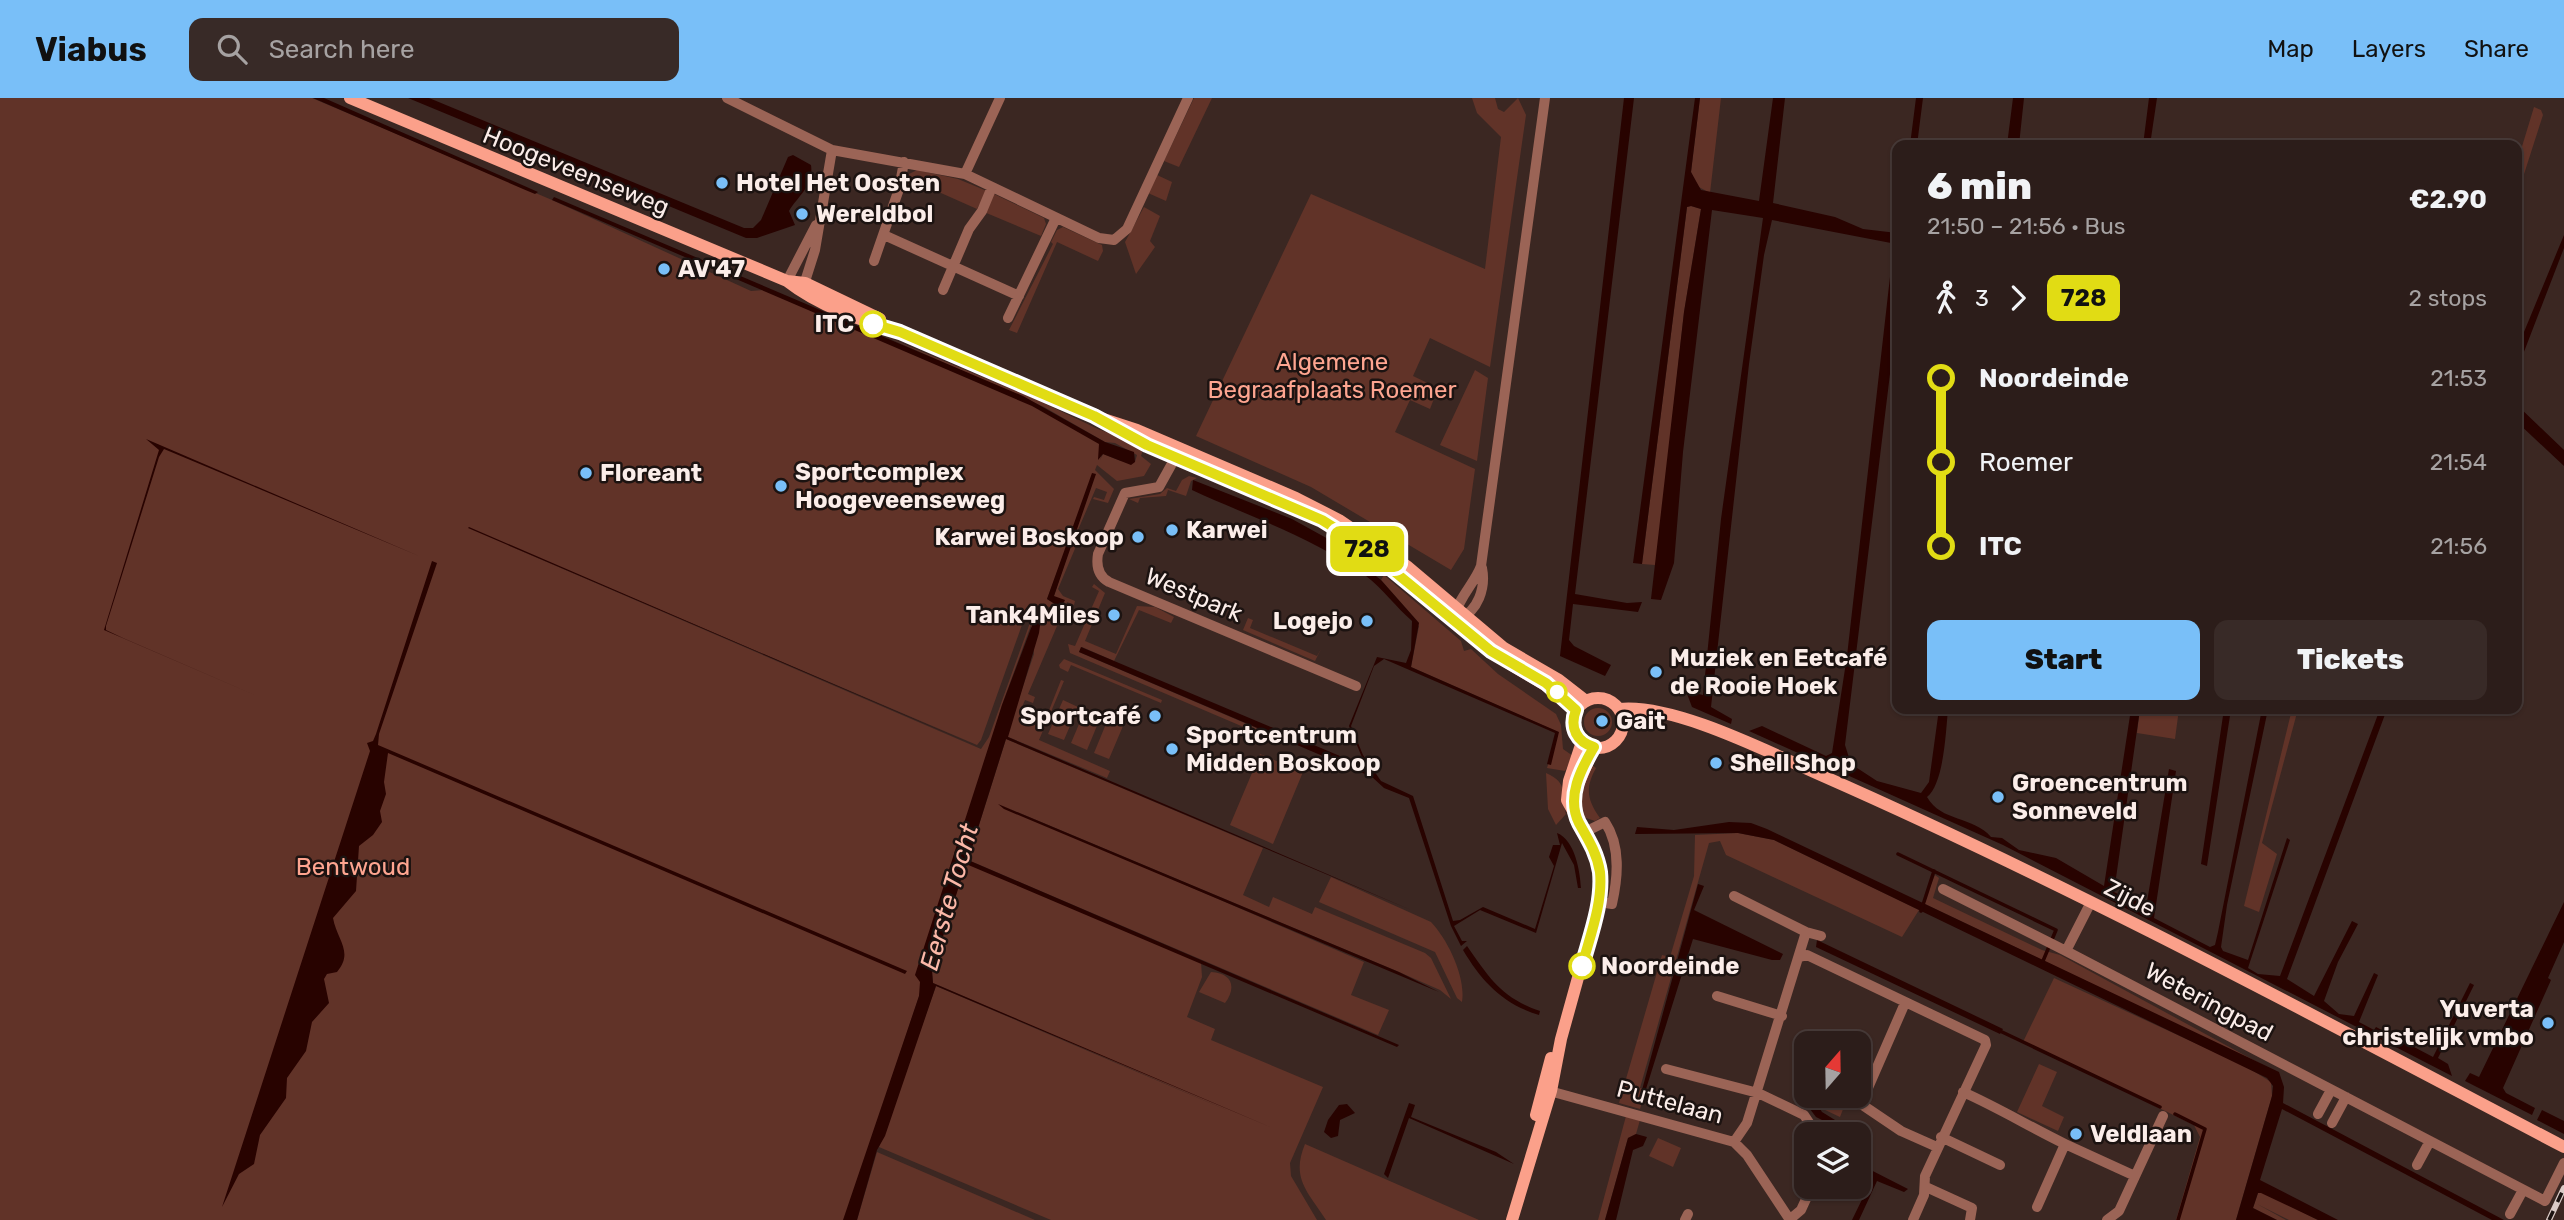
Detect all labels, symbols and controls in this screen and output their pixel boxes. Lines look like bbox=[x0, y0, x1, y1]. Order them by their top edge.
search box bbox=[189, 18, 679, 81]
text: Viabus bbox=[35, 30, 147, 69]
icon: search bbox=[213, 30, 251, 68]
text: Search here bbox=[269, 34, 415, 65]
text: Map bbox=[2267, 35, 2314, 63]
text: Layers bbox=[2352, 35, 2426, 63]
text: Share bbox=[2464, 35, 2529, 63]
street label: Hoogeveenseweg bbox=[479, 121, 673, 221]
text: 6 min bbox=[1927, 163, 2032, 209]
place label: Hotel Het Oosten bbox=[736, 169, 940, 197]
marker: Hotel Het Oosten bbox=[714, 175, 730, 191]
text: €2.90 bbox=[2409, 184, 2487, 215]
place label: Wereldbol bbox=[816, 200, 934, 228]
marker: Wereldbol bbox=[794, 206, 810, 222]
text: 21:50 – 21:56 · Bus bbox=[1927, 212, 2126, 240]
place label: AV'47 bbox=[678, 255, 745, 283]
marker: AV'47 bbox=[656, 261, 672, 277]
icon: walk bbox=[1927, 279, 1965, 317]
icon: forward bbox=[1999, 279, 2037, 317]
text: 3 bbox=[1975, 284, 1989, 312]
text: 728 bbox=[2061, 284, 2106, 312]
text: 2 stops bbox=[2409, 284, 2487, 312]
place label: ITC bbox=[815, 310, 854, 338]
marker: ITC bbox=[860, 311, 886, 337]
park label: Algemene Begraafplaats Roemer bbox=[1207, 348, 1457, 404]
text: Noordeinde bbox=[1979, 363, 2129, 394]
text: 21:53 bbox=[2430, 364, 2487, 392]
text: Roemer bbox=[1979, 447, 2073, 478]
text: 21:54 bbox=[2430, 448, 2487, 476]
place label: Sportcomplex Hoogeveenseweg bbox=[795, 458, 1005, 514]
place label: Floreant bbox=[600, 459, 702, 487]
marker: Floreant bbox=[578, 465, 594, 481]
marker: Sportcomplex Hoogeveenseweg bbox=[773, 478, 789, 494]
place label: Karwei bbox=[1186, 516, 1268, 544]
marker: Karwei bbox=[1164, 522, 1180, 538]
place label: Karwei Boskoop bbox=[934, 523, 1124, 551]
line badge: 728 bbox=[1327, 526, 1407, 572]
marker: Karwei Boskoop bbox=[1130, 529, 1146, 545]
text: ITC bbox=[1979, 531, 2022, 562]
text: 21:56 bbox=[2430, 532, 2487, 560]
text: 728 bbox=[1344, 535, 1390, 563]
street label: Westpark bbox=[1141, 562, 1247, 628]
place label: Tank4Miles bbox=[966, 601, 1100, 629]
marker: Tank4Miles bbox=[1106, 607, 1122, 623]
place label: Logejo bbox=[1273, 607, 1353, 635]
marker: Logejo bbox=[1359, 613, 1375, 629]
button: Start bbox=[1927, 620, 2200, 700]
button: Tickets bbox=[2214, 620, 2487, 700]
place label: Muziek en Eetcafé de Rooie Hoek bbox=[1670, 644, 1887, 700]
marker: Muziek en Eetcafé de Rooie Hoek bbox=[1648, 664, 1664, 680]
unlabelled marker bbox=[1547, 682, 1567, 702]
place label: Sportcafé bbox=[1020, 702, 1141, 730]
place label: Gait bbox=[1616, 707, 1666, 735]
marker: Sportcafé bbox=[1147, 708, 1163, 724]
marker: Gait bbox=[1594, 713, 1610, 729]
place label: Sportcentrum Midden Boskoop bbox=[1186, 721, 1381, 777]
marker: Sportcentrum Midden Boskoop bbox=[1164, 741, 1180, 757]
place label: Shell Shop bbox=[1730, 749, 1856, 777]
marker: Shell Shop bbox=[1708, 755, 1724, 771]
place label: Groencentrum Sonneveld bbox=[2012, 769, 2188, 825]
marker: Groencentrum Sonneveld bbox=[1990, 789, 2006, 805]
water label: Eerste Tocht bbox=[914, 819, 985, 974]
park label: Bentwoud bbox=[296, 853, 410, 881]
street label: Zijde bbox=[2100, 873, 2160, 923]
place label: Noordeinde bbox=[1601, 952, 1739, 980]
marker: Noordeinde bbox=[1569, 953, 1595, 979]
street label: Weteringpad bbox=[2140, 957, 2278, 1047]
place label: Yuverta christelijk vmbo bbox=[2342, 995, 2534, 1051]
marker: Yuverta christelijk vmbo bbox=[2540, 1015, 2556, 1031]
north arrow bbox=[1794, 1031, 1871, 1108]
map controls bbox=[1794, 1031, 1871, 1199]
street label: Puttelaan bbox=[1614, 1074, 1726, 1130]
place label: Veldlaan bbox=[2090, 1120, 2192, 1148]
button: layers bbox=[1794, 1122, 1871, 1199]
marker: Veldlaan bbox=[2068, 1126, 2084, 1142]

